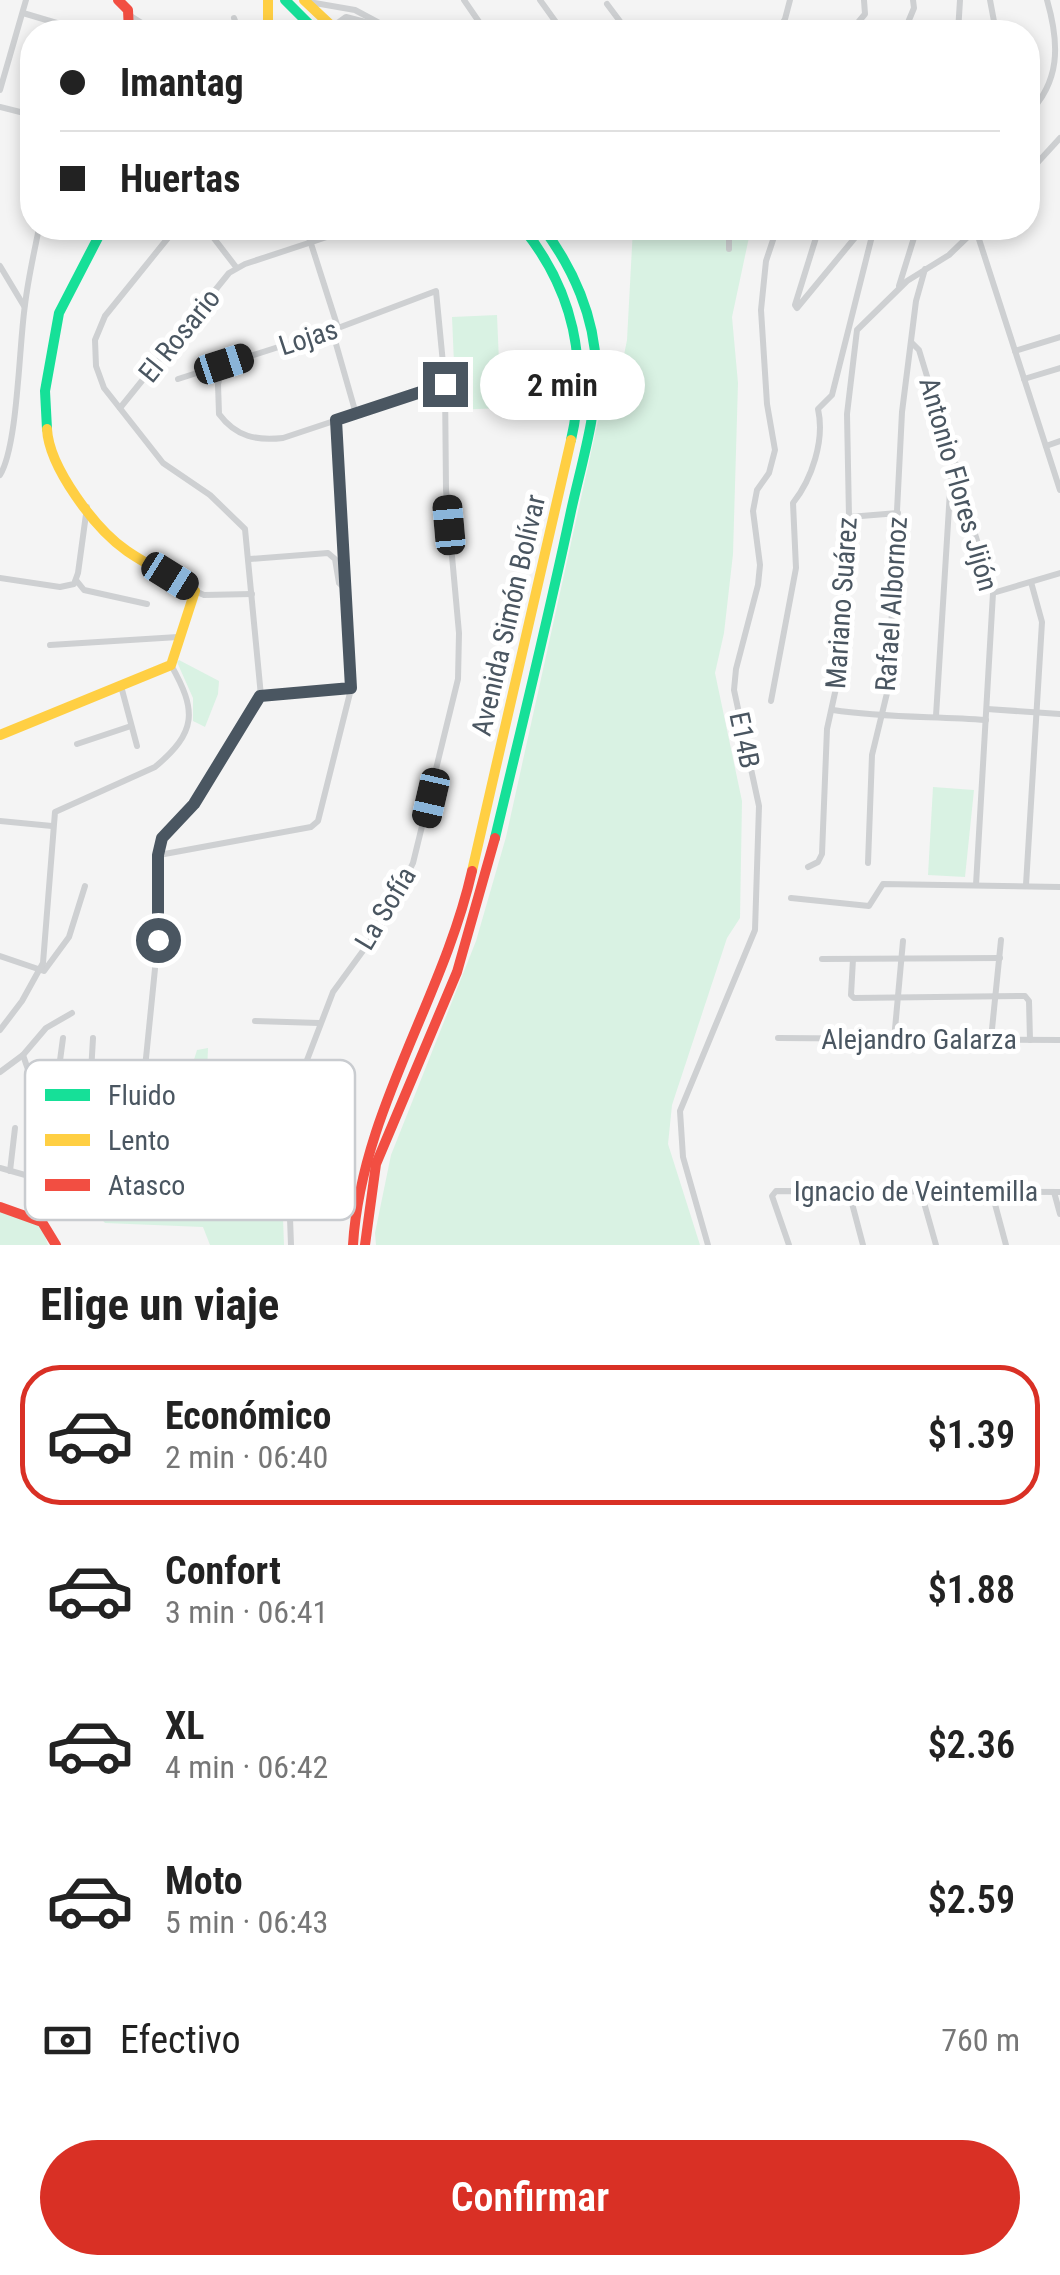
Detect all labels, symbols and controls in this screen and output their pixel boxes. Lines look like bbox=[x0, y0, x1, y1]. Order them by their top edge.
text: Imantag bbox=[120, 61, 244, 105]
text: Huertas bbox=[120, 157, 241, 201]
street label: El Rosario bbox=[132, 282, 227, 389]
street label: Lojas bbox=[275, 313, 342, 362]
car bbox=[191, 340, 257, 388]
callout: 2 min bbox=[480, 349, 645, 419]
route end bbox=[423, 362, 468, 407]
text: 2 min bbox=[527, 366, 598, 404]
street label: Antonio Flores Jijón bbox=[912, 374, 1005, 595]
street label: Avenida Simón Bolívar bbox=[465, 491, 552, 739]
car bbox=[431, 494, 467, 556]
street label: Mariano Suárez bbox=[819, 516, 864, 690]
street label: Rafael Albornoz bbox=[869, 516, 914, 693]
car bbox=[137, 547, 203, 605]
street label: E14B bbox=[722, 709, 767, 771]
car bbox=[410, 765, 452, 831]
street label: La Sofía bbox=[348, 861, 423, 956]
route start bbox=[136, 918, 181, 963]
street label: Alejandro Galarza bbox=[821, 1023, 1017, 1056]
legend bbox=[25, 1060, 355, 1220]
text: Fluido bbox=[108, 1079, 176, 1112]
text: Lento bbox=[108, 1124, 170, 1157]
text: Atasco bbox=[108, 1169, 185, 1202]
street label: Ignacio de Veintemilla bbox=[794, 1175, 1038, 1208]
text: Elige un viaje bbox=[40, 1278, 279, 1331]
icon: car bbox=[45, 1390, 135, 1480]
text: Económico bbox=[165, 1394, 331, 1438]
text: $1.39 bbox=[928, 1413, 1015, 1457]
text: 2 min · 06:40 bbox=[165, 1438, 328, 1476]
icon: car bbox=[45, 1545, 135, 1635]
text: Confort bbox=[165, 1549, 281, 1593]
text: $1.88 bbox=[928, 1568, 1015, 1612]
text: 3 min · 06:41 bbox=[165, 1593, 328, 1631]
icon: car bbox=[45, 1700, 135, 1790]
text: XL bbox=[165, 1704, 204, 1748]
text: $2.36 bbox=[928, 1723, 1015, 1767]
text: 4 min · 06:42 bbox=[165, 1748, 328, 1786]
icon: car bbox=[45, 1855, 135, 1945]
text: Moto bbox=[165, 1859, 243, 1903]
text: $2.59 bbox=[928, 1878, 1015, 1922]
text: 5 min · 06:43 bbox=[165, 1903, 328, 1941]
icon: cash bbox=[40, 2013, 95, 2068]
text: Efectivo bbox=[120, 2018, 241, 2062]
text: 760 m bbox=[941, 2021, 1020, 2059]
button: Confirmar bbox=[40, 2140, 1020, 2255]

